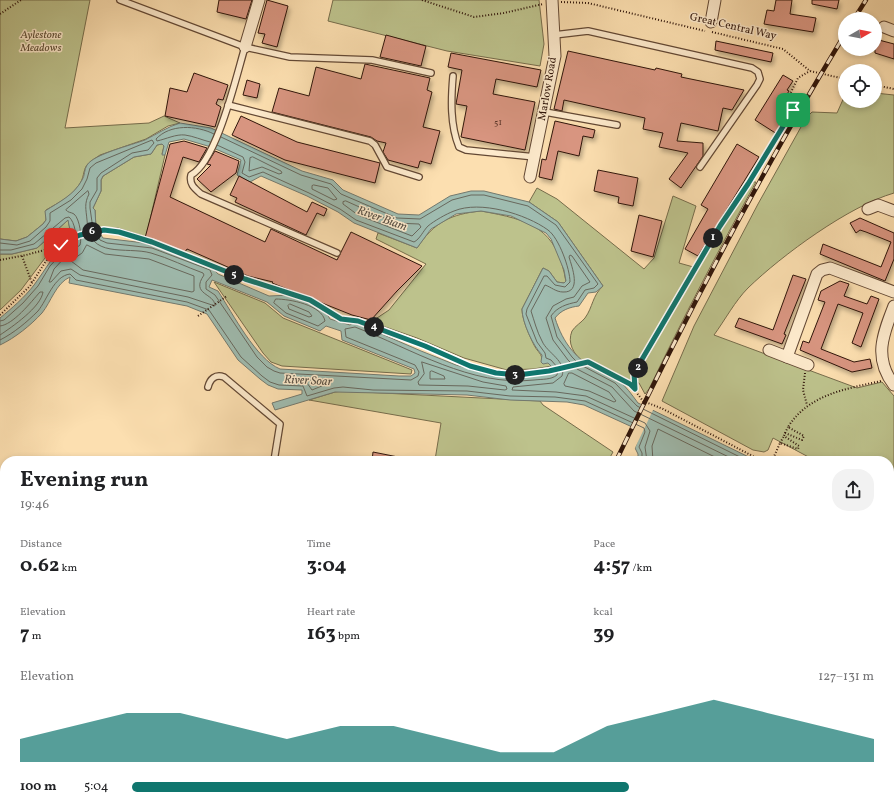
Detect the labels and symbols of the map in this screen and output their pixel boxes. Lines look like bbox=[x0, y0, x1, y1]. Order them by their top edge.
street label: Great Central Way bbox=[688, 10, 778, 44]
north arrow bbox=[838, 12, 882, 56]
park label: Aylestone Meadows bbox=[20, 28, 61, 56]
street label: Marlow Road bbox=[535, 56, 561, 122]
pin bbox=[776, 93, 810, 127]
house number: 51 bbox=[494, 116, 502, 129]
water label: River Biam bbox=[355, 203, 409, 235]
pin: 6 bbox=[82, 222, 102, 242]
pin bbox=[44, 228, 78, 262]
pin: 1 bbox=[703, 228, 723, 248]
pin: 5 bbox=[224, 265, 244, 285]
pin: 4 bbox=[364, 317, 384, 337]
pin: 2 bbox=[628, 358, 648, 378]
pin: 3 bbox=[505, 365, 525, 385]
water label: River Soar bbox=[284, 372, 333, 390]

